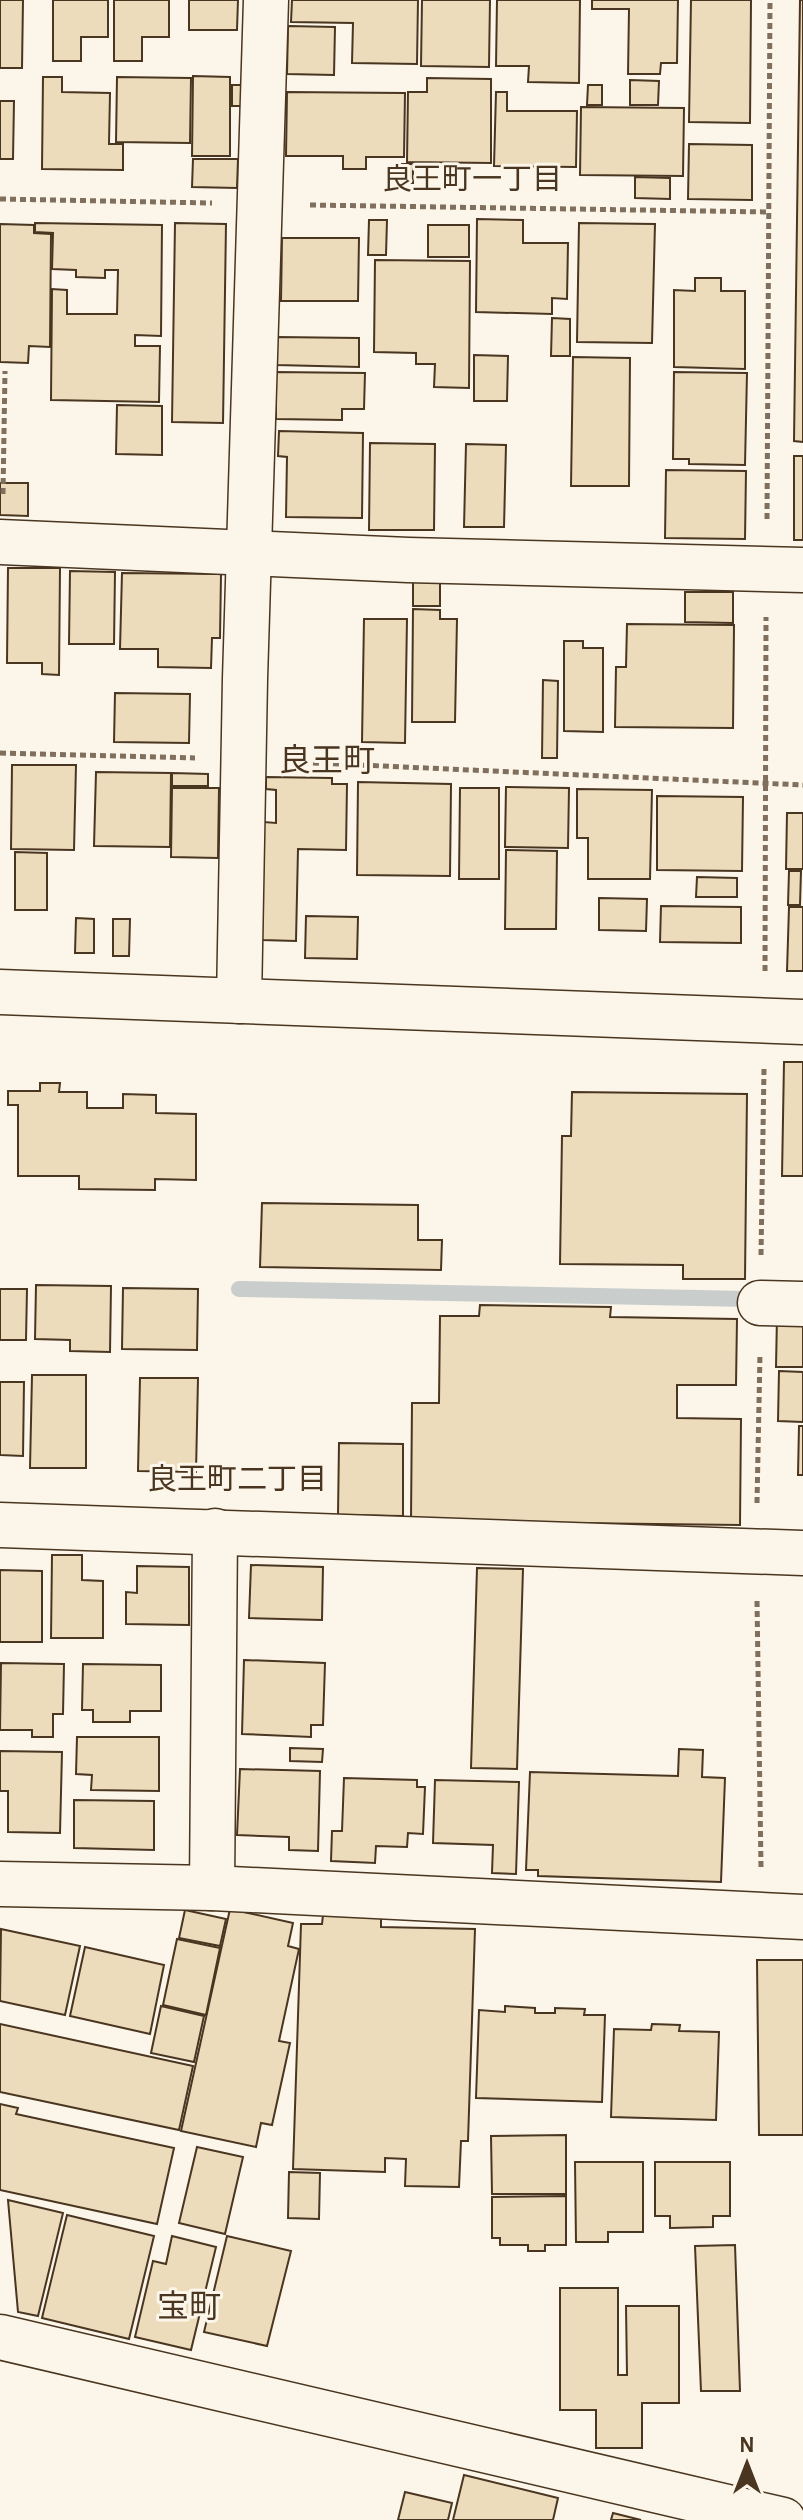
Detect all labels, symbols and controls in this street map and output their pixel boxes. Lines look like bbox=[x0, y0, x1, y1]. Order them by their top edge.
district label: 良王町一丁目 bbox=[382, 163, 562, 195]
district label: 良王町 bbox=[279, 743, 375, 777]
district label: 良王町二丁目 bbox=[147, 1463, 327, 1495]
district label: 宝町 bbox=[157, 2290, 221, 2323]
north arrow bbox=[707, 2424, 787, 2504]
text: N bbox=[739, 2434, 755, 2456]

